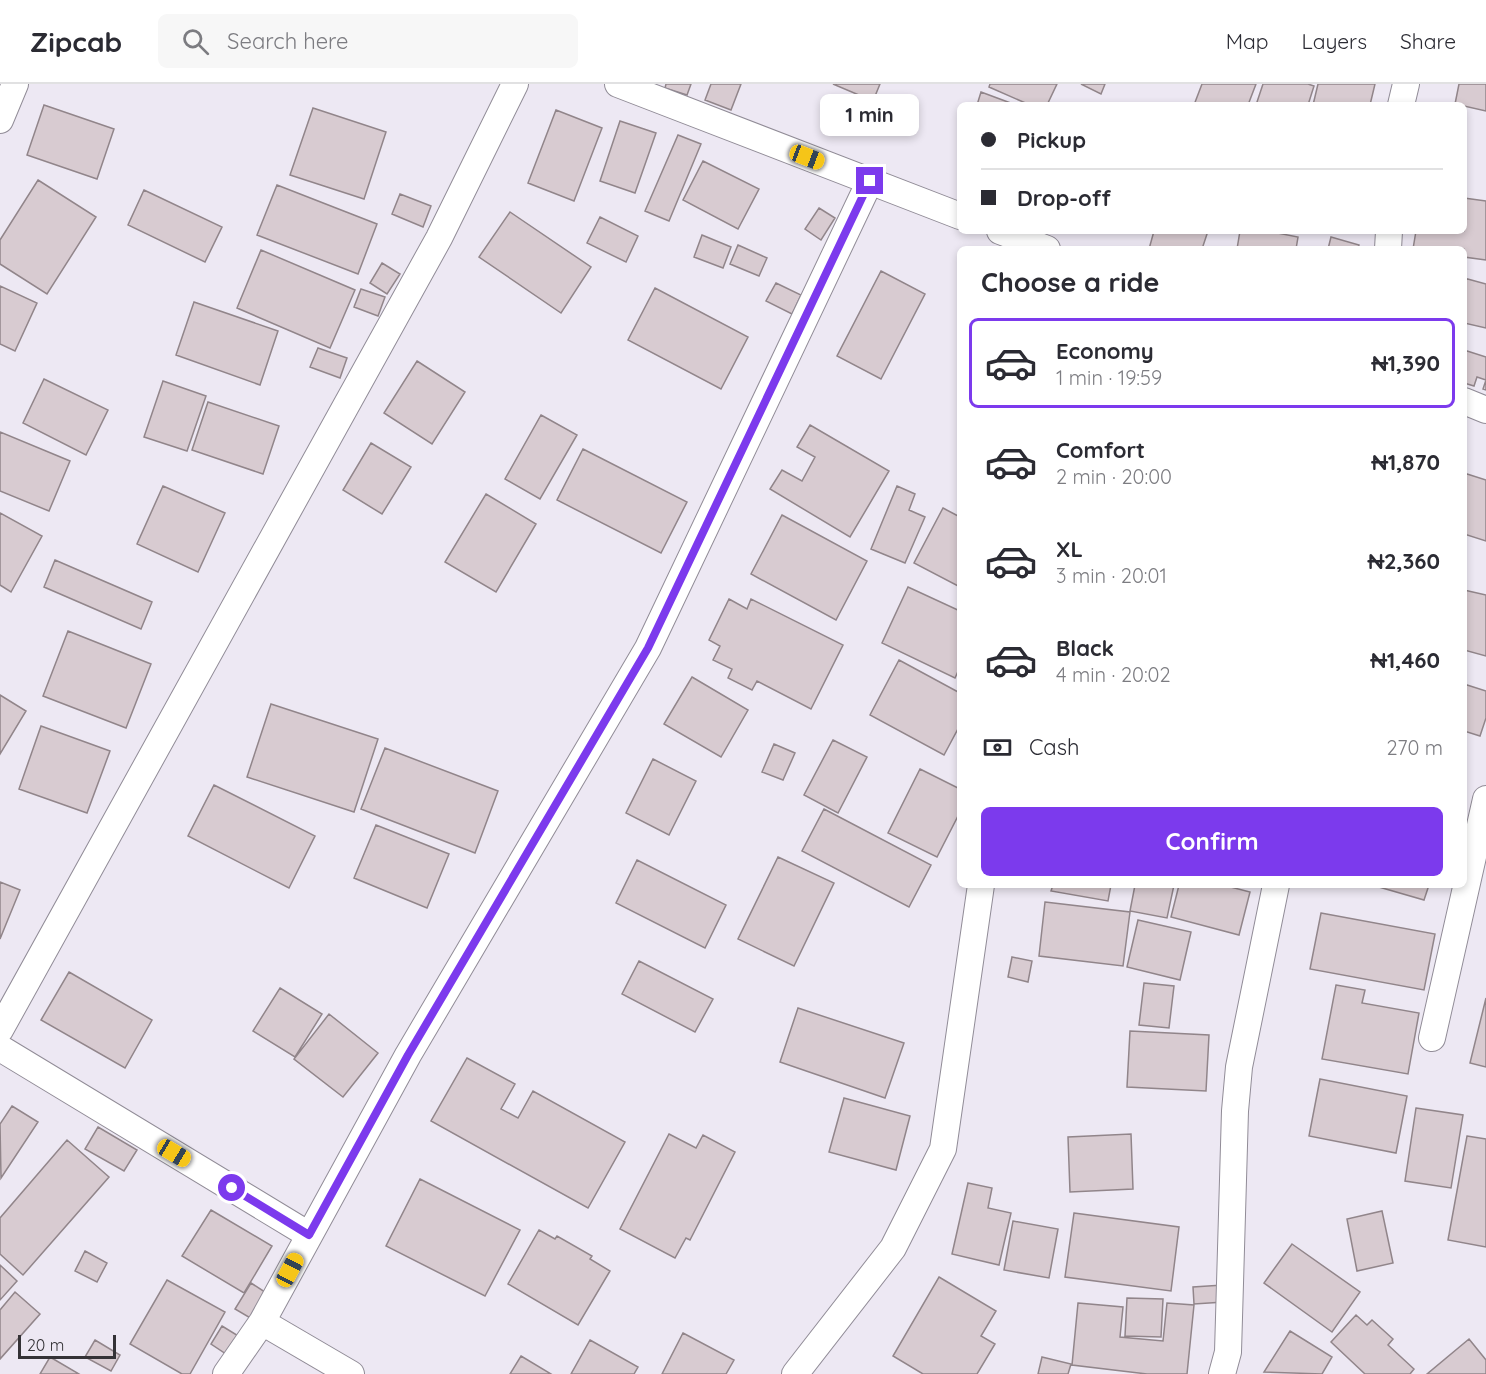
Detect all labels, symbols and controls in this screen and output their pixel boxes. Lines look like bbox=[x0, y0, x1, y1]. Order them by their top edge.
search box bbox=[158, 14, 578, 68]
text: Zipcab bbox=[30, 24, 122, 59]
icon: search bbox=[179, 25, 212, 58]
text: Search here bbox=[227, 27, 349, 55]
text: Map bbox=[1226, 28, 1269, 54]
text: Layers bbox=[1302, 28, 1367, 54]
text: Share bbox=[1400, 28, 1456, 54]
callout: 1 min bbox=[820, 94, 920, 136]
text: 1 min bbox=[845, 102, 894, 127]
text: Pickup bbox=[1017, 126, 1086, 154]
car bbox=[787, 142, 827, 172]
route end bbox=[856, 167, 883, 194]
text: Drop-off bbox=[1017, 184, 1111, 212]
text: Choose a ride bbox=[981, 265, 1159, 299]
icon: car bbox=[984, 336, 1038, 390]
text: Economy bbox=[1056, 337, 1154, 365]
text: ₦1,390 bbox=[1371, 349, 1440, 377]
text: 1 min · 19:59 bbox=[1056, 365, 1162, 390]
icon: car bbox=[984, 435, 1038, 489]
text: Comfort bbox=[1056, 436, 1145, 464]
text: ₦1,870 bbox=[1372, 448, 1440, 476]
text: 2 min · 20:00 bbox=[1056, 464, 1172, 489]
icon: car bbox=[984, 534, 1038, 588]
text: XL bbox=[1056, 535, 1083, 563]
text: ₦2,360 bbox=[1368, 547, 1440, 575]
text: 3 min · 20:01 bbox=[1056, 563, 1167, 588]
icon: car bbox=[984, 633, 1038, 687]
text: Black bbox=[1056, 634, 1114, 662]
text: ₦1,460 bbox=[1371, 646, 1440, 674]
text: 4 min · 20:02 bbox=[1056, 662, 1171, 687]
icon: cash bbox=[981, 731, 1014, 764]
text: Cash bbox=[1029, 733, 1080, 761]
text: 270 m bbox=[1386, 735, 1443, 760]
button: Confirm bbox=[981, 807, 1443, 876]
car bbox=[154, 1136, 194, 1170]
route start bbox=[218, 1174, 245, 1201]
car bbox=[274, 1250, 306, 1290]
scale bar bbox=[18, 1332, 116, 1360]
text: 20 m bbox=[27, 1335, 64, 1355]

